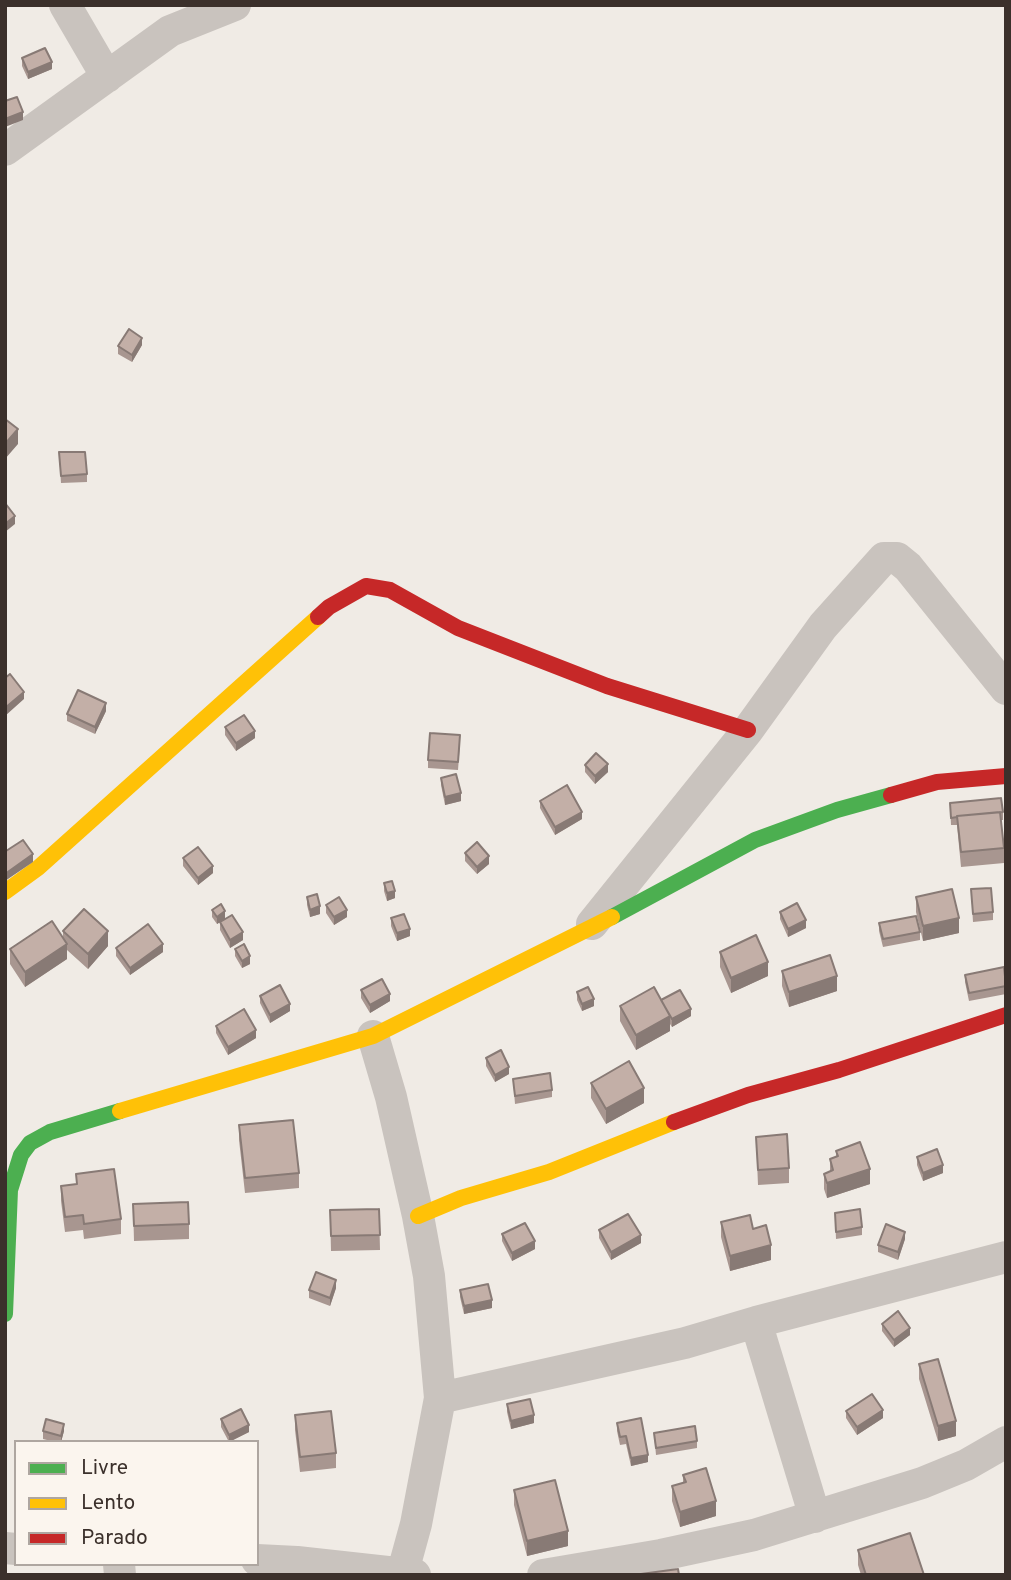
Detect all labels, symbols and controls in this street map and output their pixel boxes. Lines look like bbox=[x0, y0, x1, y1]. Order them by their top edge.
legend bbox=[14, 1440, 259, 1566]
text: Livre bbox=[81, 1455, 128, 1482]
text: Lento bbox=[81, 1490, 135, 1517]
text: Parado bbox=[81, 1525, 148, 1552]

